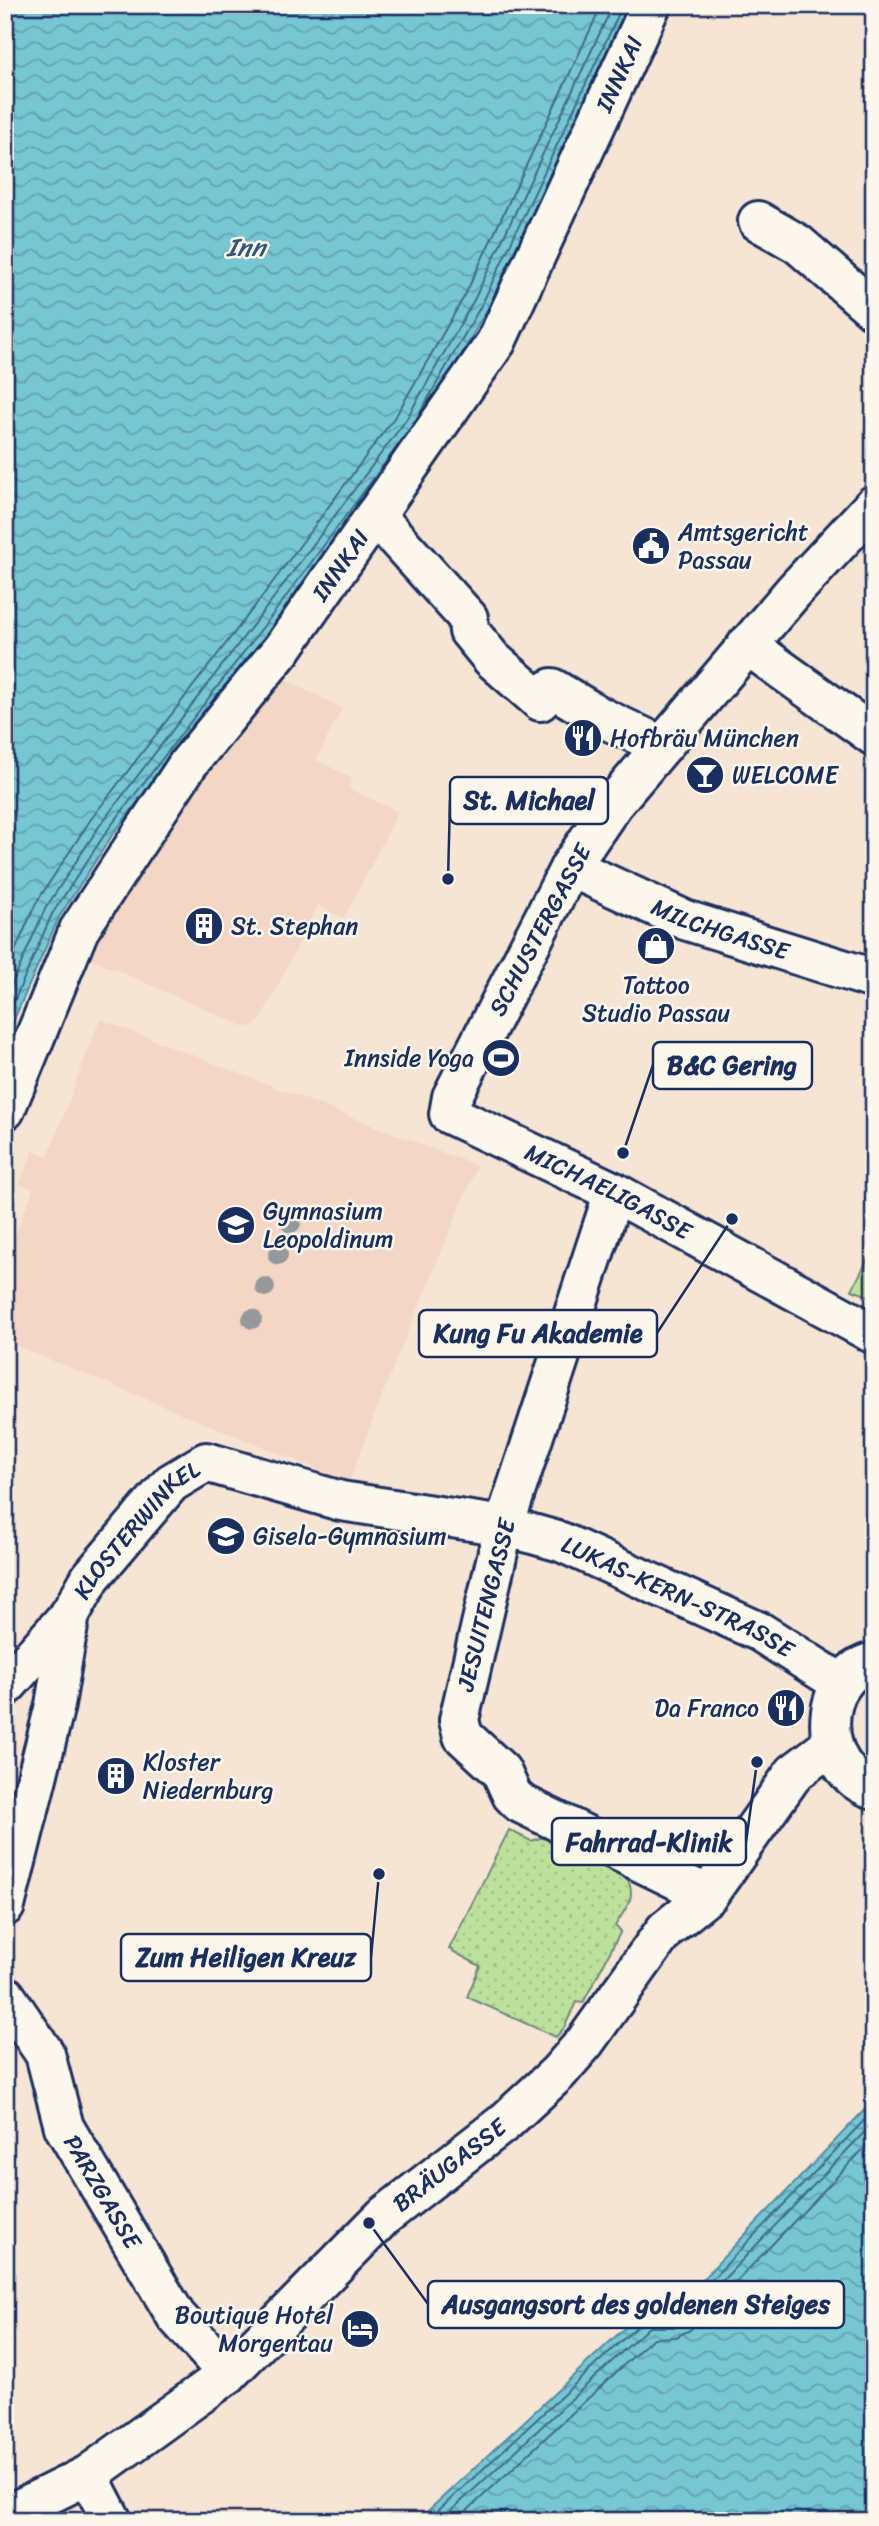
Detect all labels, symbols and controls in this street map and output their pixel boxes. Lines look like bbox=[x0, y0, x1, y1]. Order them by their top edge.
street label: INNKAI bbox=[583, 29, 655, 120]
water label: Inn bbox=[226, 224, 268, 270]
place label: Amtsgericht Passau bbox=[677, 511, 808, 581]
street label: INNKAI bbox=[300, 520, 381, 611]
public building icon: Amtsgericht Passau bbox=[630, 525, 672, 567]
restaurant icon: Hofbräu München bbox=[562, 717, 604, 759]
place label: Hofbräu München bbox=[610, 717, 799, 759]
bar icon: WELCOME bbox=[684, 754, 726, 796]
place label: WELCOME bbox=[732, 754, 839, 796]
callout: St. Michael bbox=[450, 777, 608, 824]
text: St. Michael bbox=[462, 777, 596, 823]
street label: SCHUSTERGASSE bbox=[477, 835, 604, 1024]
street label: MILCHGASSE bbox=[644, 886, 796, 973]
building icon: St. Stephan bbox=[183, 905, 225, 947]
place label: St. Stephan bbox=[231, 905, 358, 947]
shop icon: Tattoo Studio Passau bbox=[635, 925, 677, 967]
place label: Tattoo Studio Passau bbox=[582, 964, 730, 1034]
place label: Innside Yoga bbox=[343, 1037, 474, 1079]
sports icon: Innside Yoga bbox=[480, 1037, 522, 1079]
callout: B&C Gering bbox=[653, 1042, 812, 1089]
text: B&C Gering bbox=[667, 1042, 797, 1088]
street label: MICHAELIGASSE bbox=[518, 1132, 701, 1252]
place label: Gymnasium Leopoldinum bbox=[263, 1190, 394, 1260]
school or university icon: Gymnasium Leopoldinum bbox=[215, 1204, 257, 1246]
callout: Kung Fu Akademie bbox=[419, 1310, 657, 1357]
text: Kung Fu Akademie bbox=[432, 1310, 643, 1356]
street label: KLOSTERWINKEL bbox=[61, 1449, 208, 1607]
street label: JESUITENGASSE bbox=[444, 1513, 528, 1697]
school or university icon: Gisela-Gymnasium bbox=[205, 1515, 247, 1557]
place label: Gisela-Gymnasium bbox=[253, 1515, 446, 1557]
street label: LUKAS-KERN-STRASSE bbox=[554, 1524, 804, 1670]
place label: Da Franco bbox=[655, 1687, 759, 1729]
restaurant icon: Da Franco bbox=[765, 1687, 807, 1729]
place label: Kloster Niedernburg bbox=[143, 1741, 274, 1811]
building icon: Kloster Niedernburg bbox=[95, 1755, 137, 1797]
callout: Fahrrad-Klinik bbox=[552, 1818, 746, 1865]
text: Fahrrad-Klinik bbox=[565, 1819, 733, 1865]
callout: Zum Heiligen Kreuz bbox=[121, 1934, 371, 1981]
text: Zum Heiligen Kreuz bbox=[135, 1934, 357, 1980]
street label: BRÄUGASSE bbox=[383, 2106, 517, 2223]
street label: PARZGASSE bbox=[52, 2126, 154, 2259]
callout: Ausgangsort des goldenen Steiges bbox=[428, 2281, 844, 2328]
text: Ausgangsort des goldenen Steiges bbox=[441, 2281, 831, 2327]
place label: Boutique Hotel Morgentau bbox=[175, 2294, 334, 2364]
hotel icon: Boutique Hotel Morgentau bbox=[339, 2308, 381, 2350]

